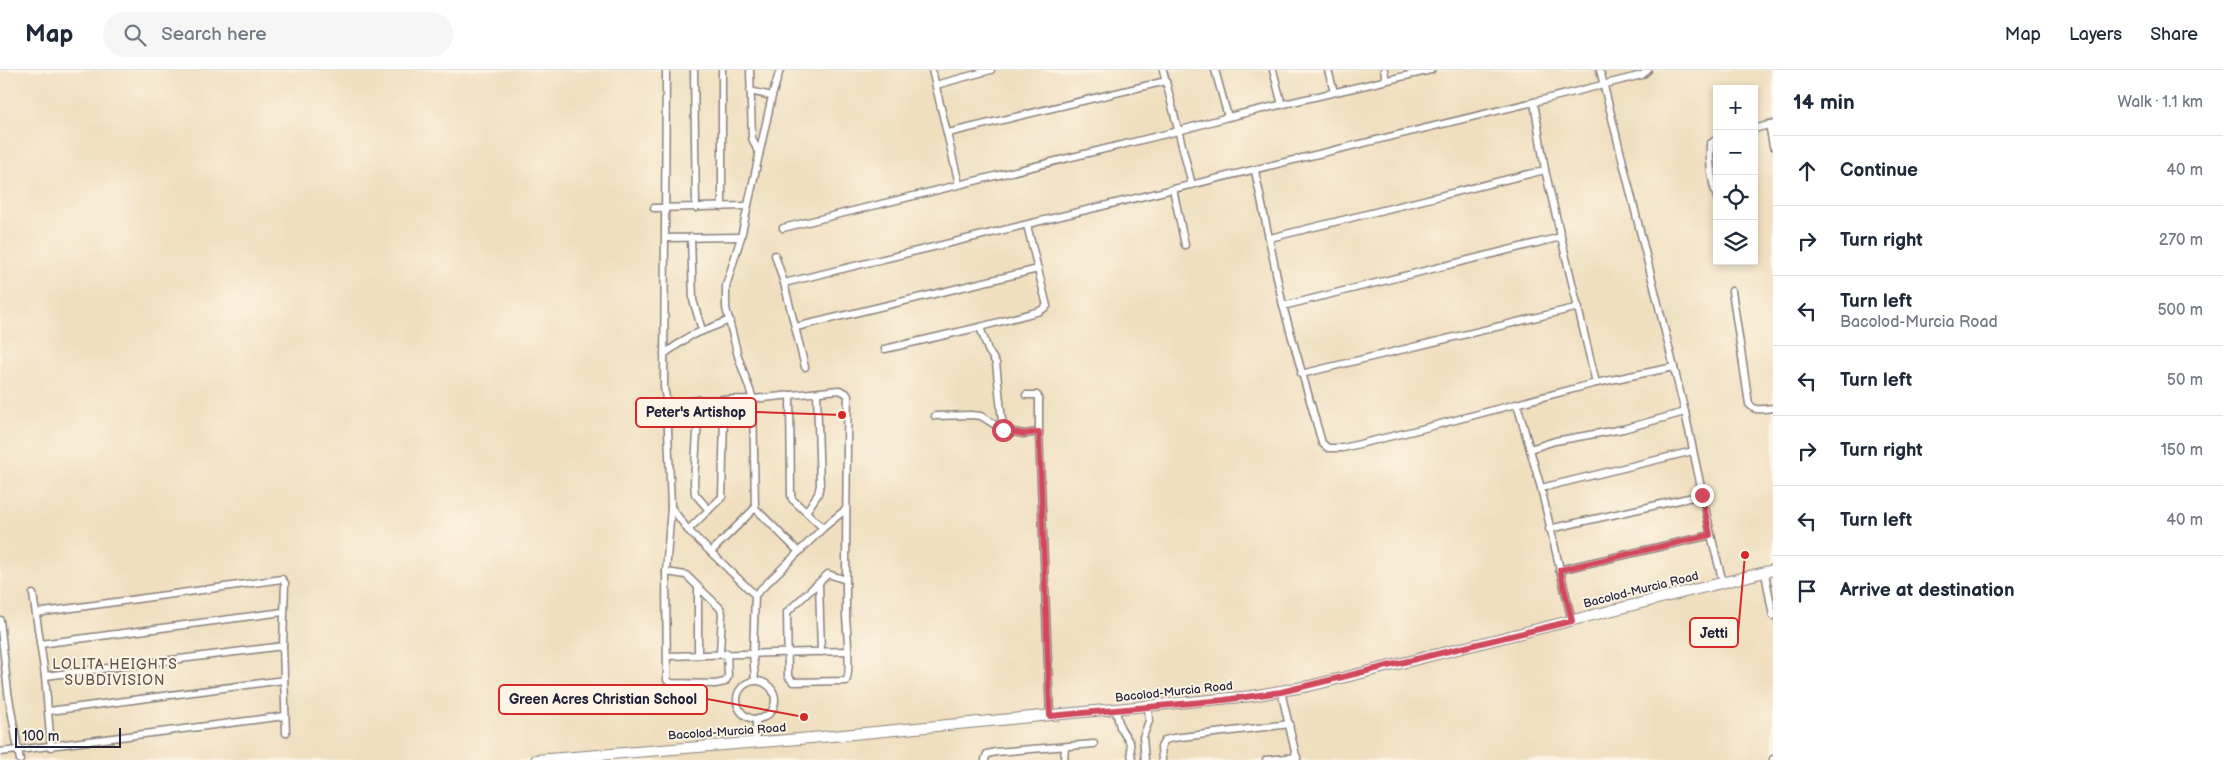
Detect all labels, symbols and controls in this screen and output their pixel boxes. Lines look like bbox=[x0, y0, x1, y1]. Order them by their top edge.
search box bbox=[103, 12, 453, 57]
text: Map bbox=[25, 20, 73, 49]
icon: search bbox=[121, 21, 149, 49]
text: Search here bbox=[161, 23, 267, 46]
text: Map bbox=[2005, 24, 2041, 45]
text: Layers bbox=[2069, 24, 2122, 45]
text: Share bbox=[2150, 24, 2198, 45]
map controls bbox=[1713, 85, 1758, 265]
button: + bbox=[1713, 85, 1758, 130]
text: 14 min bbox=[1793, 90, 1855, 115]
text: Walk · 1.1 km bbox=[2118, 93, 2203, 112]
button: − bbox=[1713, 130, 1758, 175]
icon: ahead bbox=[1793, 157, 1821, 185]
text: Continue bbox=[1840, 159, 1918, 182]
text: 40 m bbox=[2166, 161, 2203, 180]
button: locate bbox=[1713, 175, 1758, 220]
button: layers bbox=[1713, 220, 1758, 265]
icon: right bbox=[1793, 227, 1821, 255]
text: Turn right bbox=[1840, 229, 1923, 252]
text: 270 m bbox=[2159, 231, 2203, 250]
text: Turn left bbox=[1840, 290, 1912, 313]
icon: left bbox=[1793, 297, 1821, 325]
text: 500 m bbox=[2157, 301, 2203, 320]
text: Bacolod-Murcia Road bbox=[1840, 313, 1998, 332]
icon: left bbox=[1793, 367, 1821, 395]
text: Turn left bbox=[1840, 369, 1912, 392]
text: 50 m bbox=[2167, 371, 2203, 390]
callout: Peter's Artishop bbox=[636, 398, 756, 427]
text: Peter's Artishop bbox=[646, 404, 746, 421]
route start bbox=[992, 419, 1015, 442]
icon: right bbox=[1793, 437, 1821, 465]
text: Turn right bbox=[1840, 439, 1923, 462]
text: 150 m bbox=[2161, 441, 2203, 460]
route end bbox=[1691, 484, 1714, 507]
icon: left bbox=[1793, 507, 1821, 535]
text: Turn left bbox=[1840, 509, 1912, 532]
text: 40 m bbox=[2166, 511, 2203, 530]
street label: Bacolod-Murcia Road bbox=[1582, 568, 1700, 612]
icon: arrive bbox=[1793, 577, 1821, 605]
text: Arrive at destination bbox=[1840, 579, 2015, 602]
callout: Jetti bbox=[1690, 618, 1738, 647]
text: Jetti bbox=[1700, 625, 1728, 642]
district label: LOLITA HEIGHTS SUBDIVISION bbox=[52, 656, 178, 689]
street label: Bacolod-Murcia Road bbox=[1114, 678, 1234, 706]
callout: Green Acres Christian School bbox=[499, 685, 707, 714]
text: Green Acres Christian School bbox=[509, 691, 697, 708]
street label: Bacolod-Murcia Road bbox=[667, 720, 787, 744]
scale bar bbox=[15, 725, 121, 748]
text: 100 m bbox=[22, 728, 59, 745]

